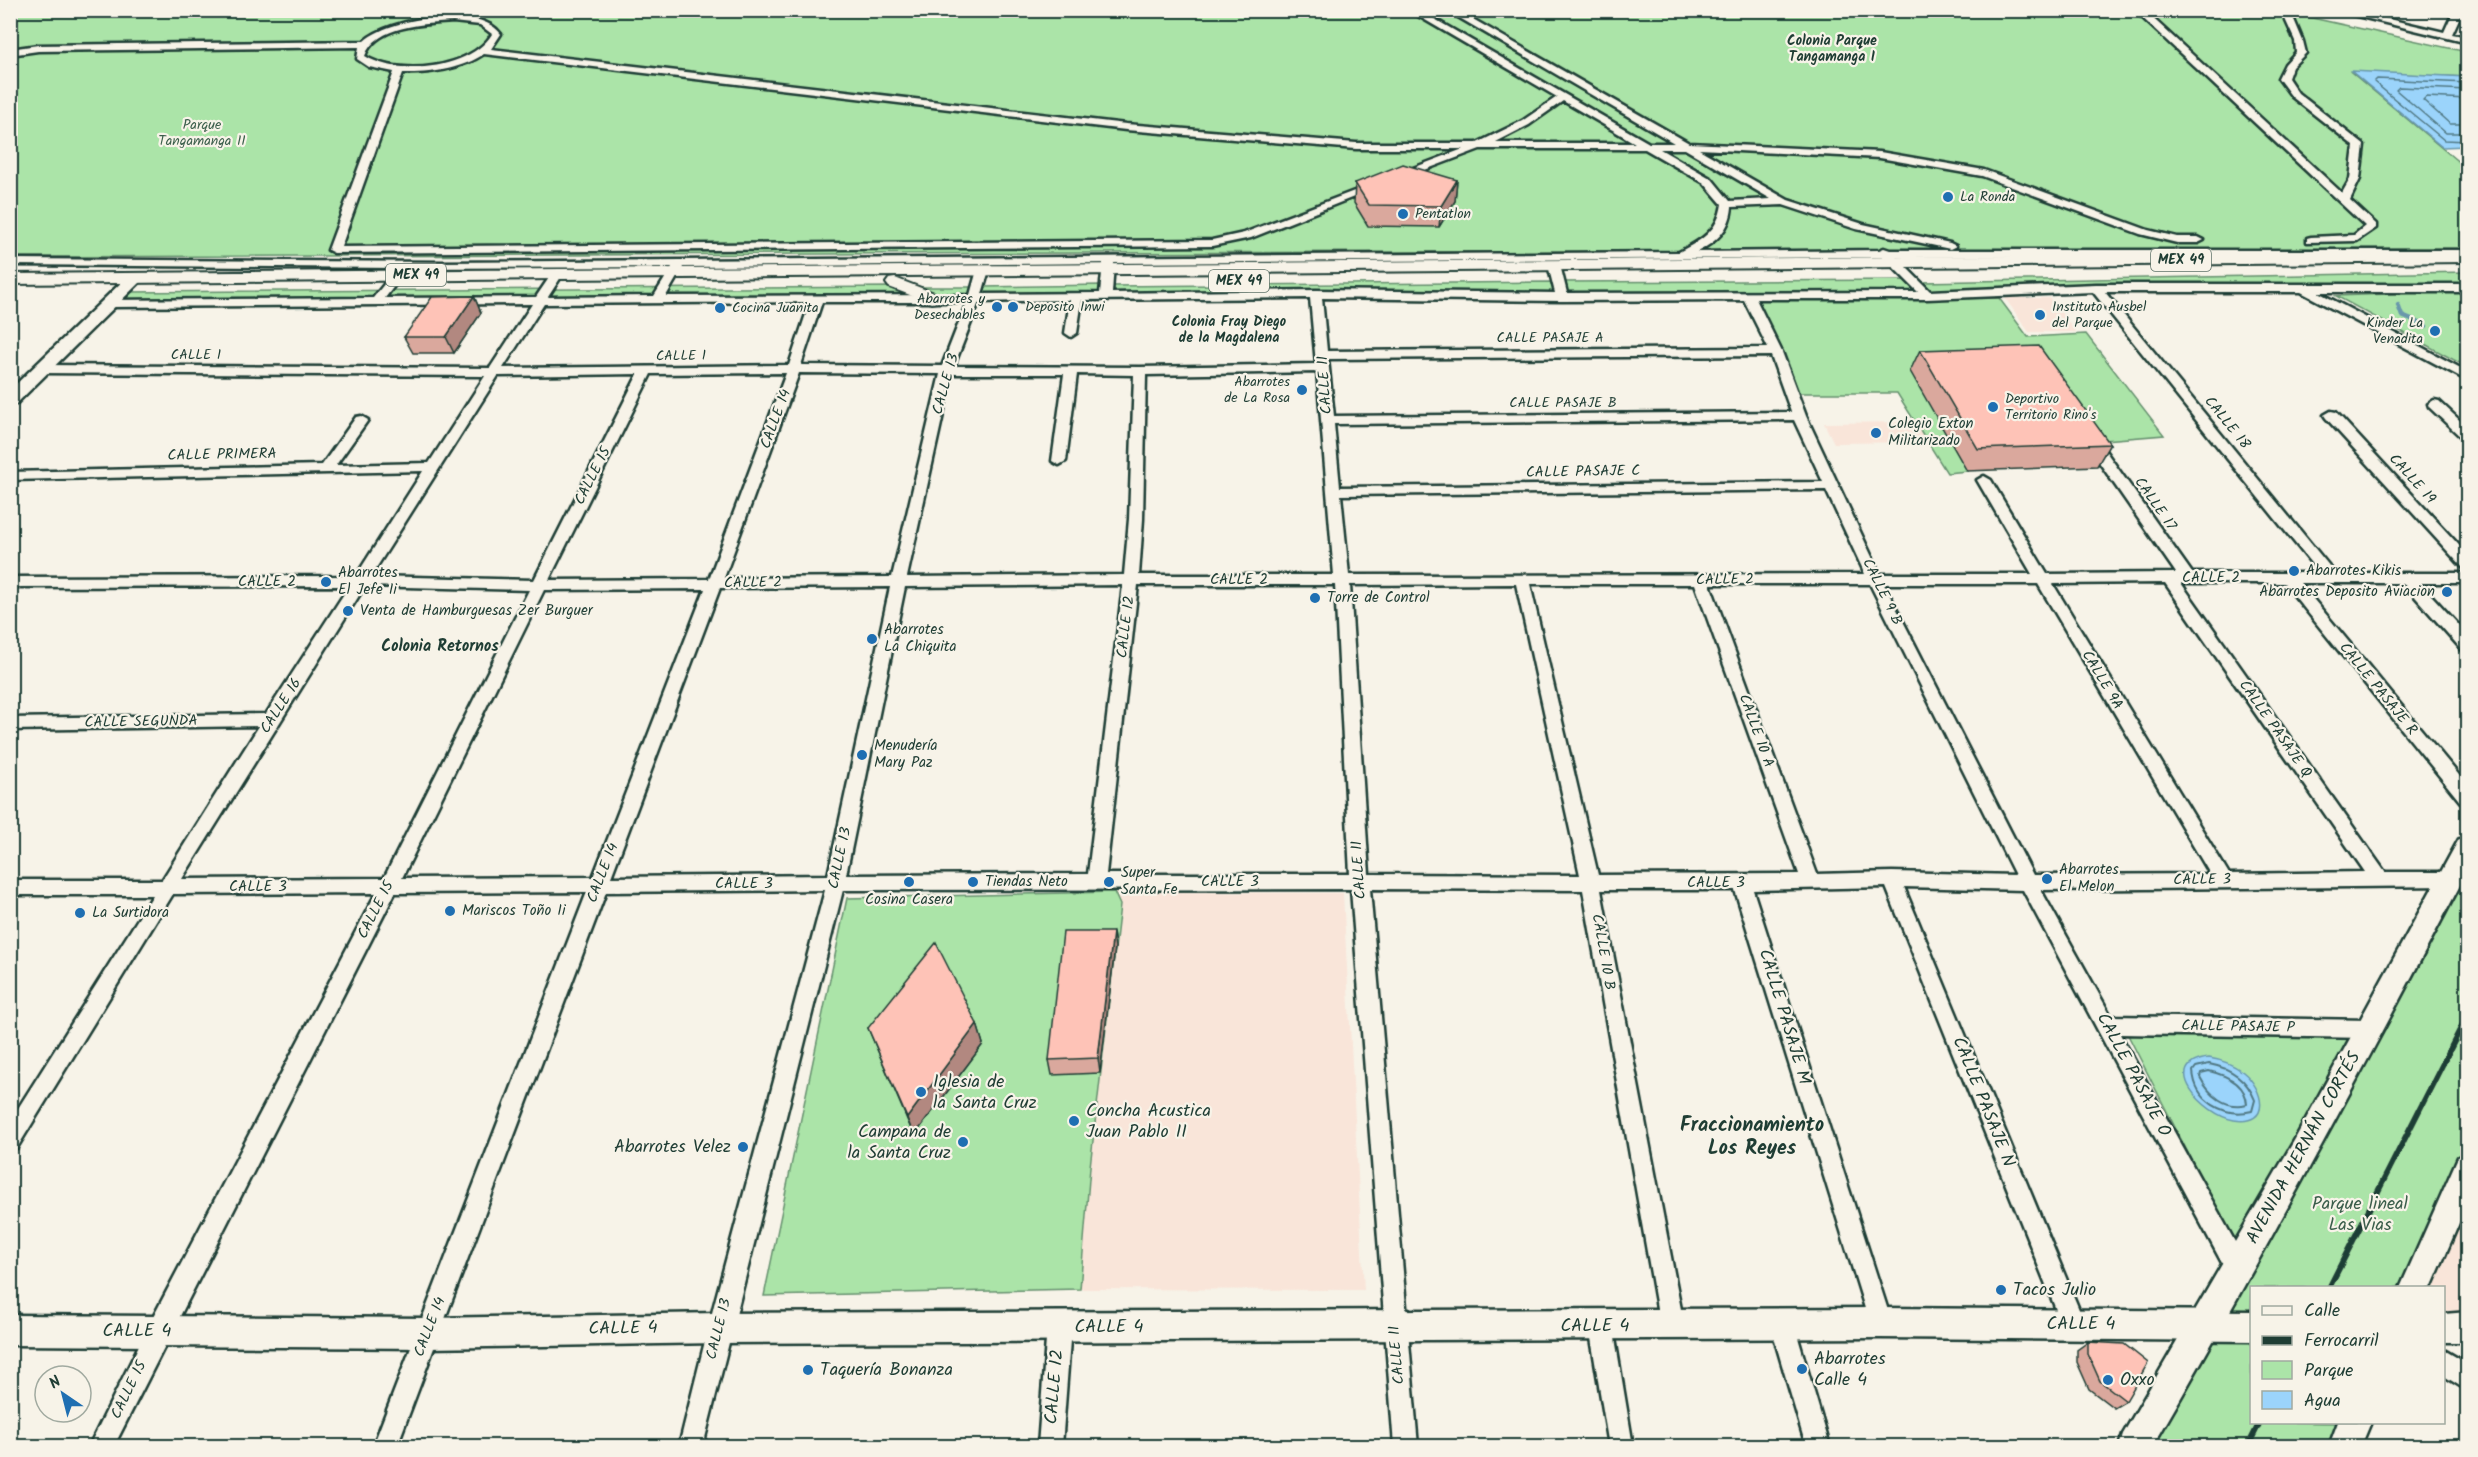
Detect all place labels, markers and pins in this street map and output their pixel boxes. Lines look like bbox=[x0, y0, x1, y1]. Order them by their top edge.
place label: La Ronda bbox=[1960, 186, 2015, 208]
marker: La Ronda bbox=[1941, 190, 1955, 204]
place label: Pentatlon bbox=[1415, 203, 1471, 225]
marker: Pentatlon bbox=[1396, 207, 1410, 221]
place label: Abarrotes y Desechables bbox=[914, 288, 985, 326]
place label: Deposito Inwi bbox=[1025, 296, 1105, 318]
place label: Instituto Ausbel del Parque bbox=[2052, 296, 2147, 334]
place label: Cocina Juanita bbox=[732, 297, 819, 319]
marker: Abarrotes y Desechables bbox=[990, 300, 1004, 314]
marker: Deposito Inwi bbox=[1006, 300, 1020, 314]
marker: Cocina Juanita bbox=[713, 301, 727, 315]
marker: Instituto Ausbel del Parque bbox=[2033, 308, 2047, 322]
place label: Kinder La Venadita bbox=[2366, 312, 2423, 350]
marker: Kinder La Venadita bbox=[2428, 324, 2442, 338]
place label: Abarrotes de La Rosa bbox=[1224, 371, 1290, 409]
marker: Abarrotes de La Rosa bbox=[1295, 383, 1309, 397]
place label: Deportivo Territorio Rino's bbox=[2005, 388, 2096, 426]
marker: Deportivo Territorio Rino's bbox=[1986, 400, 2000, 414]
place label: Colegio Exton Militarizado bbox=[1888, 412, 1974, 453]
marker: Colegio Exton Militarizado bbox=[1869, 426, 1883, 440]
place label: Abarrotes Kikis bbox=[2306, 559, 2402, 583]
place label: Abarrotes El Jefe Ii bbox=[338, 561, 398, 602]
marker: Abarrotes Kikis bbox=[2287, 564, 2301, 578]
marker: Abarrotes El Jefe Ii bbox=[319, 575, 333, 589]
place label: Abarrotes Deposito Aviacion bbox=[2259, 580, 2435, 604]
marker: Abarrotes Deposito Aviacion bbox=[2440, 585, 2454, 599]
place label: Torre de Control bbox=[1327, 586, 1430, 610]
marker: Torre de Control bbox=[1308, 591, 1322, 605]
place label: Venta de Hamburguesas Zer Burguer bbox=[360, 599, 594, 623]
marker: Venta de Hamburguesas Zer Burguer bbox=[341, 604, 355, 618]
place label: Abarrotes La Chiquita bbox=[884, 618, 957, 659]
marker: Abarrotes La Chiquita bbox=[865, 632, 879, 646]
place label: Menudería Mary Paz bbox=[874, 734, 938, 775]
marker: Menudería Mary Paz bbox=[855, 748, 869, 762]
place label: Abarrotes El Melon bbox=[2059, 858, 2119, 899]
place label: Super Santa Fe bbox=[1121, 861, 1178, 902]
place label: Tiendas Neto bbox=[985, 870, 1068, 894]
marker: Abarrotes El Melon bbox=[2040, 872, 2054, 886]
marker: Cosina Casera bbox=[902, 875, 916, 889]
marker: Tiendas Neto bbox=[966, 875, 980, 889]
marker: Super Santa Fe bbox=[1102, 875, 1116, 889]
place label: Cosina Casera bbox=[865, 888, 953, 912]
place label: Mariscos Toño Ii bbox=[462, 899, 567, 923]
place label: La Surtidora bbox=[92, 901, 169, 925]
marker: Mariscos Toño Ii bbox=[443, 904, 457, 918]
marker: La Surtidora bbox=[73, 906, 87, 920]
place label: Iglesia de la Santa Cruz bbox=[933, 1068, 1037, 1118]
marker: Iglesia de la Santa Cruz bbox=[914, 1085, 928, 1099]
place label: Concha Acustica Juan Pablo II bbox=[1086, 1097, 1211, 1147]
marker: Concha Acustica Juan Pablo II bbox=[1067, 1114, 1081, 1128]
place label: Campana de la Santa Cruz bbox=[847, 1118, 951, 1168]
place label: Abarrotes Velez bbox=[614, 1133, 731, 1162]
marker: Campana de la Santa Cruz bbox=[956, 1135, 970, 1149]
marker: Abarrotes Velez bbox=[736, 1140, 750, 1154]
place label: Tacos Julio bbox=[2013, 1276, 2096, 1305]
marker: Tacos Julio bbox=[1994, 1283, 2008, 1297]
place label: Abarrotes Calle 4 bbox=[1814, 1345, 1886, 1395]
place label: Taquería Bonanza bbox=[820, 1356, 953, 1385]
marker: Abarrotes Calle 4 bbox=[1795, 1362, 1809, 1376]
marker: Taquería Bonanza bbox=[801, 1363, 815, 1377]
place label: Oxxo bbox=[2120, 1366, 2155, 1395]
marker: Oxxo bbox=[2101, 1373, 2115, 1387]

